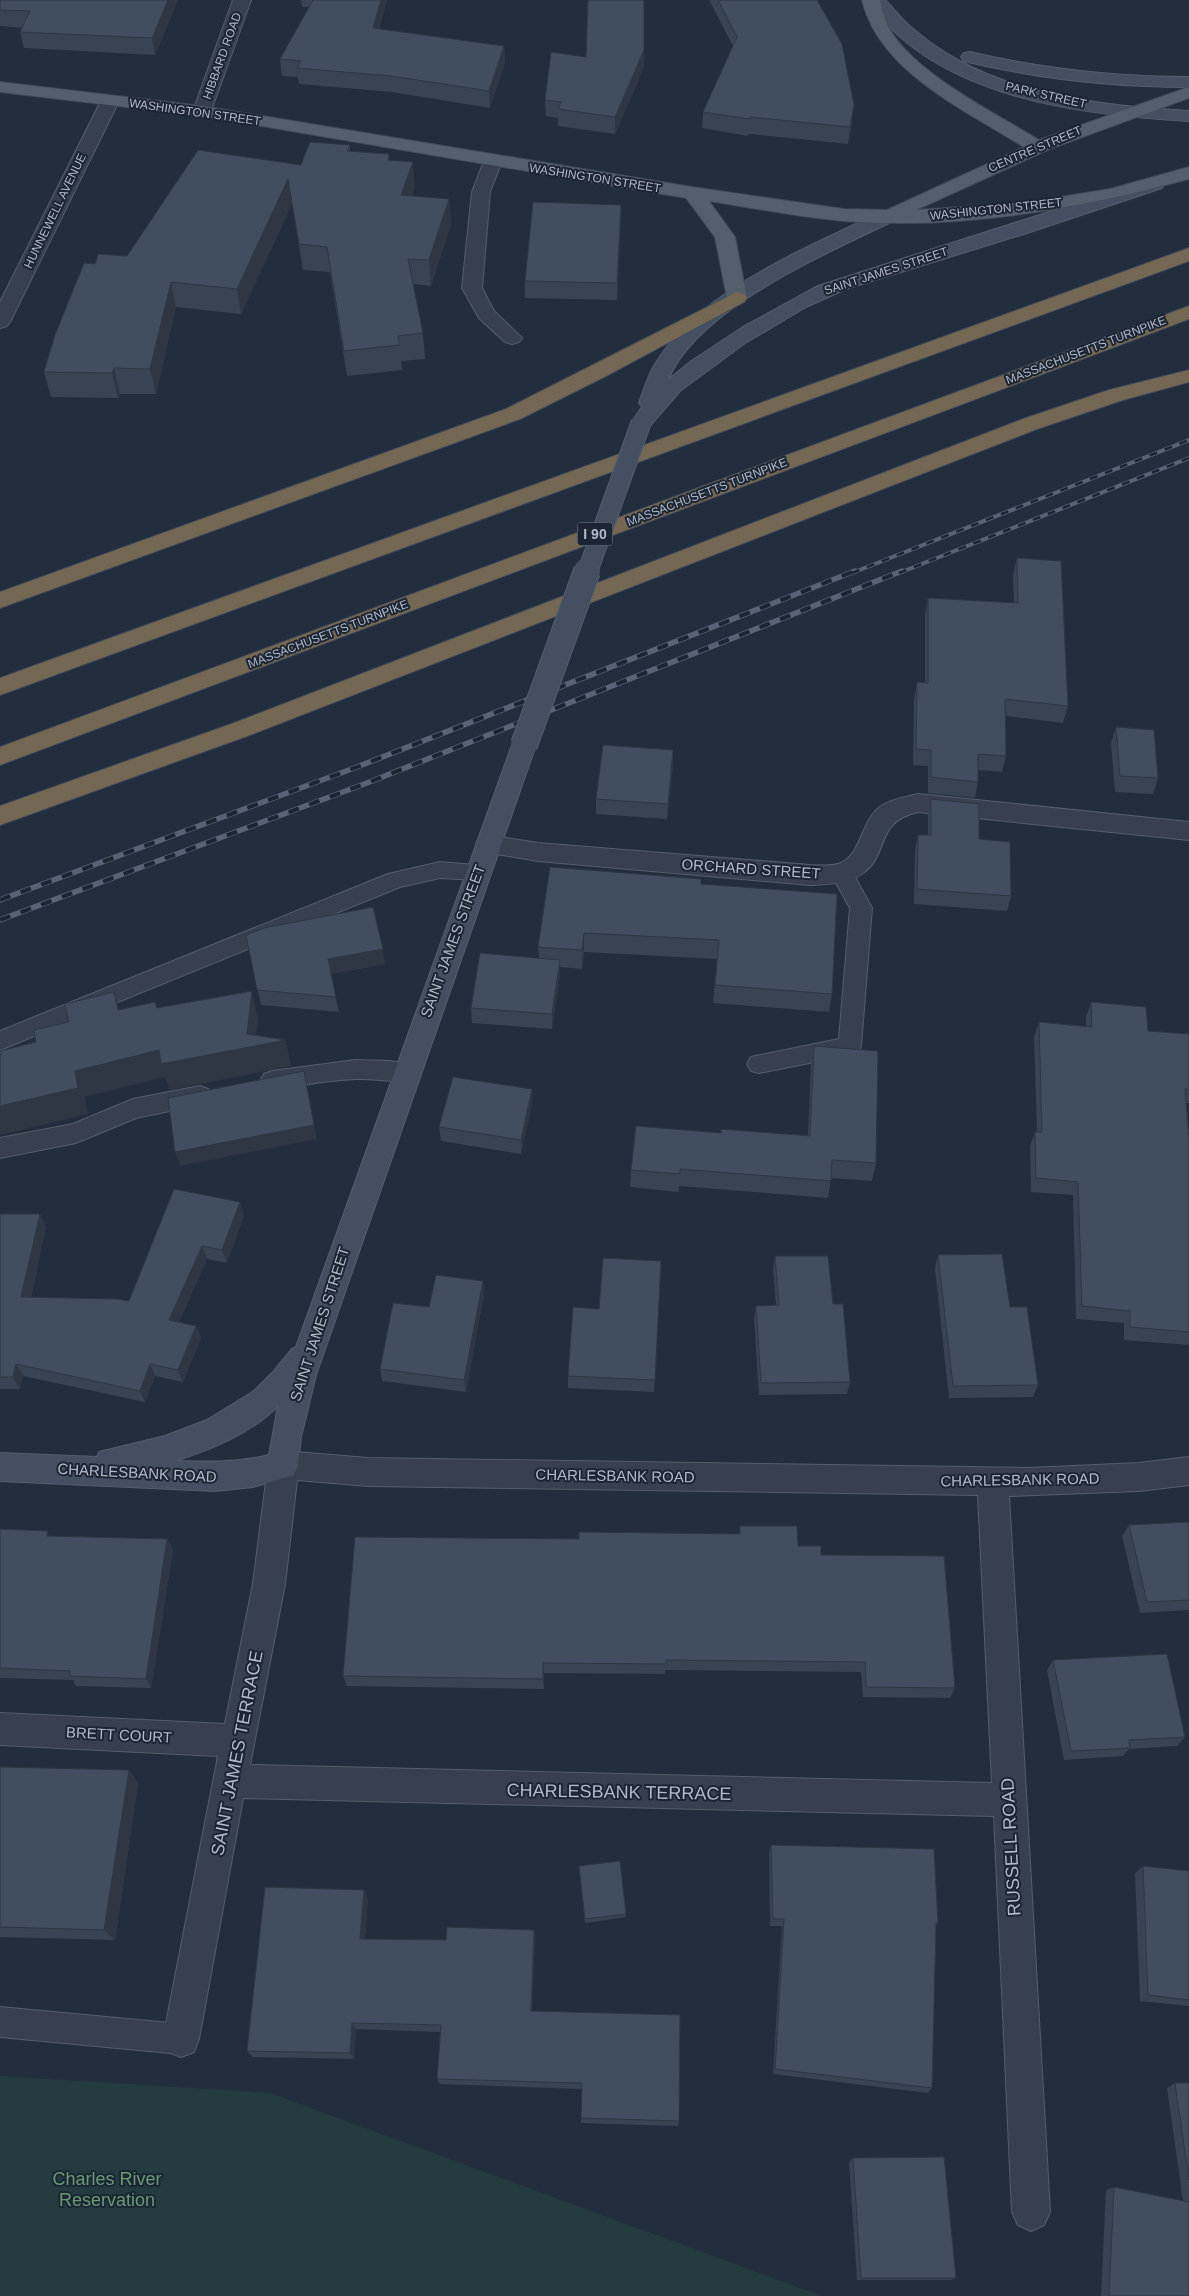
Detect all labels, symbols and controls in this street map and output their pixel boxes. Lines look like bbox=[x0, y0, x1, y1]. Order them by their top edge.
street label: HIBBARD ROAD bbox=[200, 10, 244, 101]
street label: PARK STREET bbox=[1004, 79, 1088, 111]
street label: WASHINGTON STREET bbox=[128, 96, 262, 128]
street label: CENTRE STREET bbox=[986, 123, 1084, 175]
street label: HUNNEWELL AVENUE bbox=[21, 151, 89, 271]
street label: WASHINGTON STREET bbox=[528, 161, 662, 195]
street label: WASHINGTON STREET bbox=[929, 195, 1063, 223]
street label: SAINT JAMES STREET bbox=[822, 244, 950, 298]
street label: MASSACHUSETTS TURNPIKE bbox=[1004, 313, 1168, 387]
street label: MASSACHUSETTS TURNPIKE bbox=[625, 455, 789, 529]
road number: I 90 bbox=[578, 522, 612, 546]
street label: MASSACHUSETTS TURNPIKE bbox=[246, 597, 410, 671]
street label: ORCHARD STREET bbox=[681, 855, 821, 882]
street label: SAINT JAMES STREET bbox=[417, 862, 488, 1020]
street label: SAINT JAMES STREET bbox=[286, 1244, 353, 1403]
street label: CHARLESBANK ROAD bbox=[57, 1460, 217, 1485]
street label: CHARLESBANK ROAD bbox=[535, 1466, 695, 1485]
street label: CHARLESBANK ROAD bbox=[940, 1470, 1100, 1489]
street label: SAINT JAMES TERRACE bbox=[207, 1649, 267, 1857]
street label: BRETT COURT bbox=[66, 1723, 172, 1746]
street label: RUSSELL ROAD bbox=[997, 1777, 1025, 1917]
street label: CHARLESBANK TERRACE bbox=[506, 1780, 732, 1804]
park label: Charles River Reservation bbox=[52, 2169, 162, 2210]

